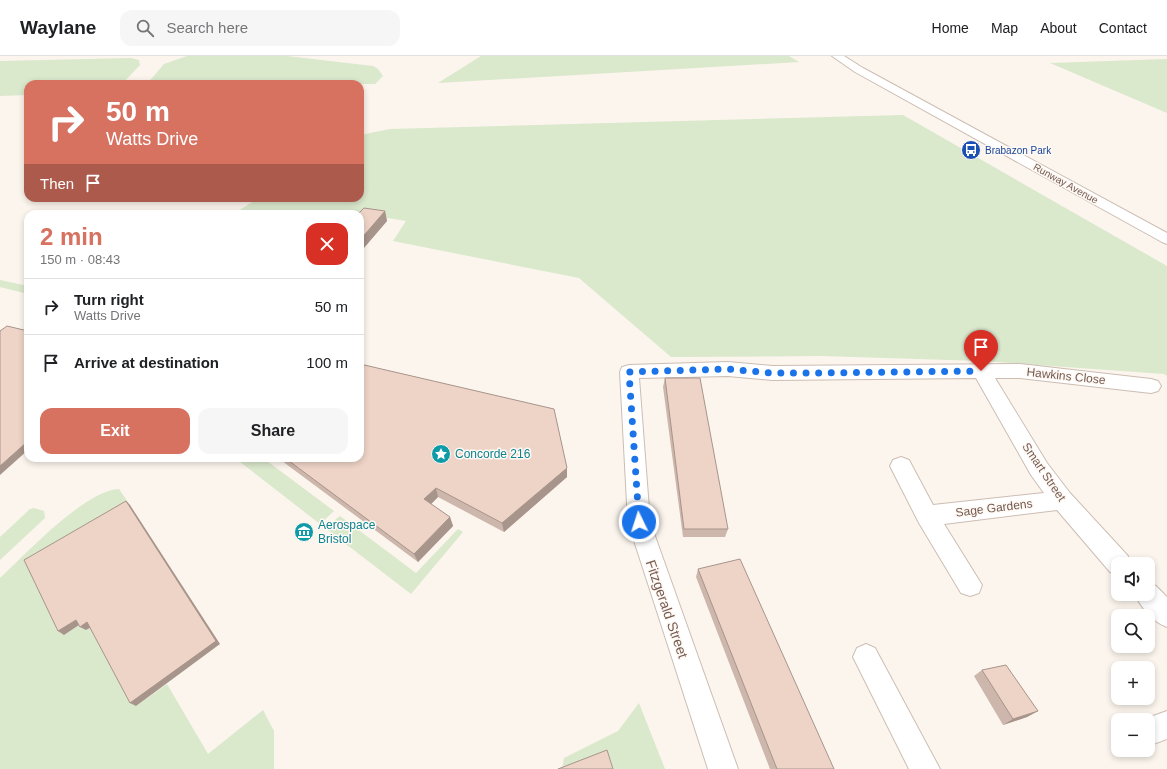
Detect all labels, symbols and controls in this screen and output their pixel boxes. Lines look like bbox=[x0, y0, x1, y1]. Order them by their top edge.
search box bbox=[120, 10, 400, 46]
text: Waylane bbox=[20, 17, 96, 38]
icon: search bbox=[134, 17, 156, 39]
text: Search here bbox=[166, 19, 248, 36]
text: Home bbox=[932, 20, 969, 36]
text: Map bbox=[991, 20, 1018, 36]
text: About bbox=[1040, 20, 1077, 36]
text: Contact bbox=[1099, 20, 1147, 36]
icon: right bbox=[40, 96, 92, 148]
text: 50 m bbox=[106, 96, 170, 127]
text: Watts Drive bbox=[106, 129, 198, 149]
bus stop icon: Brabazon Park bbox=[960, 139, 982, 161]
place label: Brabazon Park bbox=[985, 145, 1052, 156]
street label: Runway Avenue bbox=[1032, 161, 1100, 206]
icon: arrive bbox=[82, 172, 104, 194]
text: Then bbox=[40, 175, 74, 192]
text: 2 min bbox=[40, 223, 103, 250]
button: close bbox=[306, 223, 348, 265]
text: 150 m · 08:43 bbox=[40, 252, 120, 267]
text: Turn right bbox=[74, 291, 144, 308]
icon: right bbox=[40, 296, 62, 318]
text: 50 m bbox=[315, 298, 348, 315]
text: Watts Drive bbox=[74, 308, 141, 323]
pin bbox=[964, 330, 998, 371]
icon: arrive bbox=[970, 336, 992, 358]
icon: arrive bbox=[40, 352, 62, 374]
text: Arrive at destination bbox=[74, 354, 219, 371]
text: 100 m bbox=[306, 354, 348, 371]
street label: Hawkins Close bbox=[1026, 365, 1107, 387]
button: Exit bbox=[40, 408, 190, 454]
button: Share bbox=[198, 408, 348, 454]
street label: Smart Street bbox=[1019, 440, 1069, 504]
place icon: Concorde 216 bbox=[430, 443, 452, 465]
place label: Concorde 216 bbox=[455, 447, 531, 461]
street label: Sage Gardens bbox=[955, 496, 1033, 520]
position arrow bbox=[618, 501, 660, 543]
place label: Aerospace Bristol bbox=[318, 518, 376, 546]
museum icon: Aerospace Bristol bbox=[293, 521, 315, 543]
map controls bbox=[1111, 557, 1155, 757]
button: sound bbox=[1111, 557, 1155, 601]
street label: Fitzgerald Street bbox=[643, 558, 691, 660]
button: search bbox=[1111, 609, 1155, 653]
button: + bbox=[1111, 661, 1155, 705]
button: − bbox=[1111, 713, 1155, 757]

